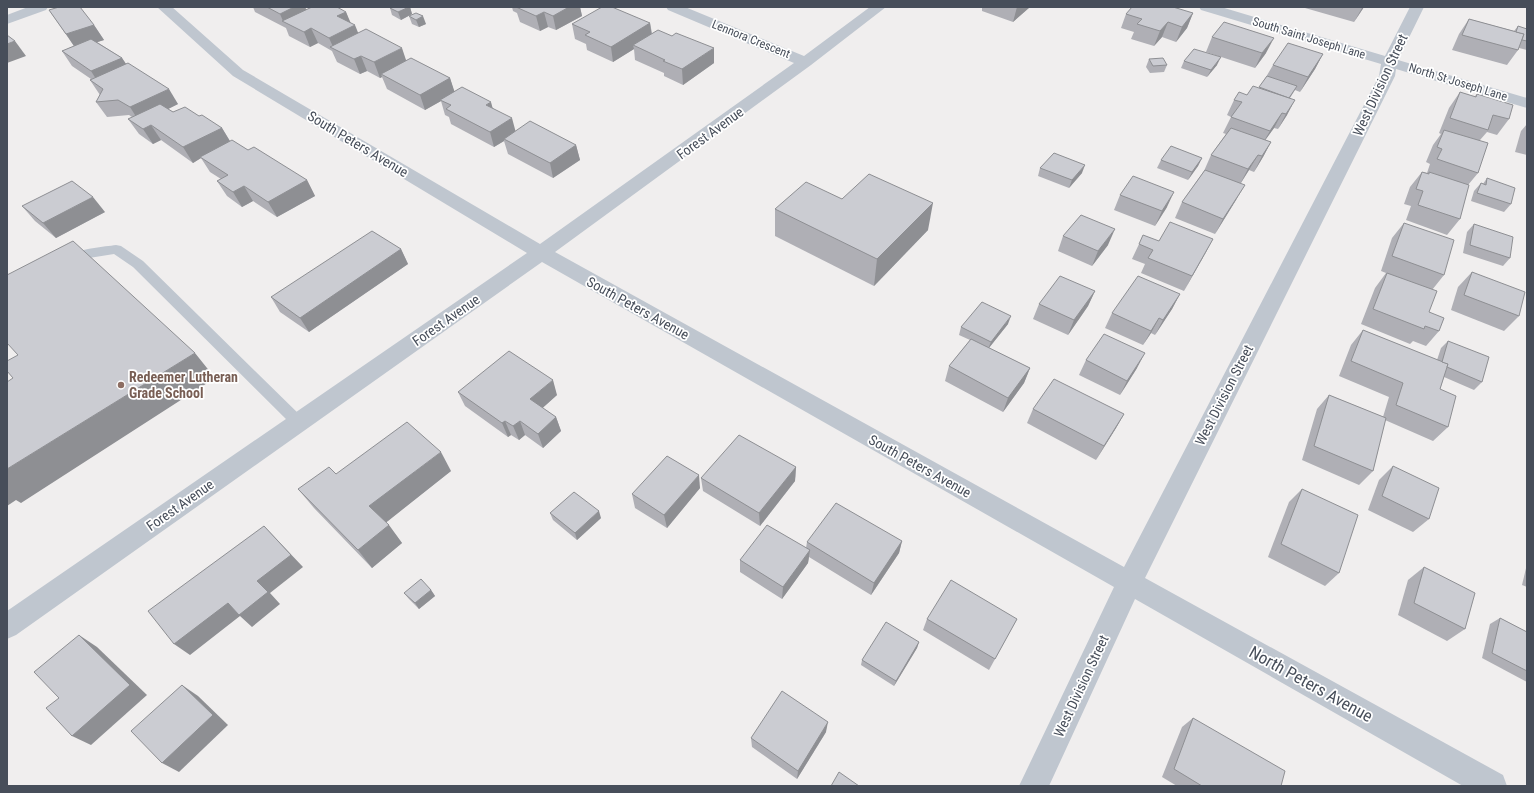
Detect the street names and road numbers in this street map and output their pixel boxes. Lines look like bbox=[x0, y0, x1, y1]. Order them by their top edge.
street label: South Saint Joseph Lane bbox=[1251, 14, 1367, 62]
street label: Lennora Crescent bbox=[710, 17, 792, 61]
street label: West Division Street bbox=[1349, 32, 1411, 138]
street label: North St Joseph Lane bbox=[1407, 60, 1509, 104]
street label: Forest Avenue bbox=[674, 103, 747, 163]
street label: South Peters Avenue bbox=[305, 108, 411, 181]
street label: South Peters Avenue bbox=[584, 273, 692, 343]
street label: Forest Avenue bbox=[409, 291, 483, 349]
street label: West Division Street bbox=[1192, 342, 1256, 448]
street label: South Peters Avenue bbox=[866, 431, 974, 501]
street label: Forest Avenue bbox=[143, 476, 217, 534]
street label: West Division Street bbox=[1050, 633, 1112, 739]
street label: North Peters Avenue bbox=[1246, 642, 1376, 726]

